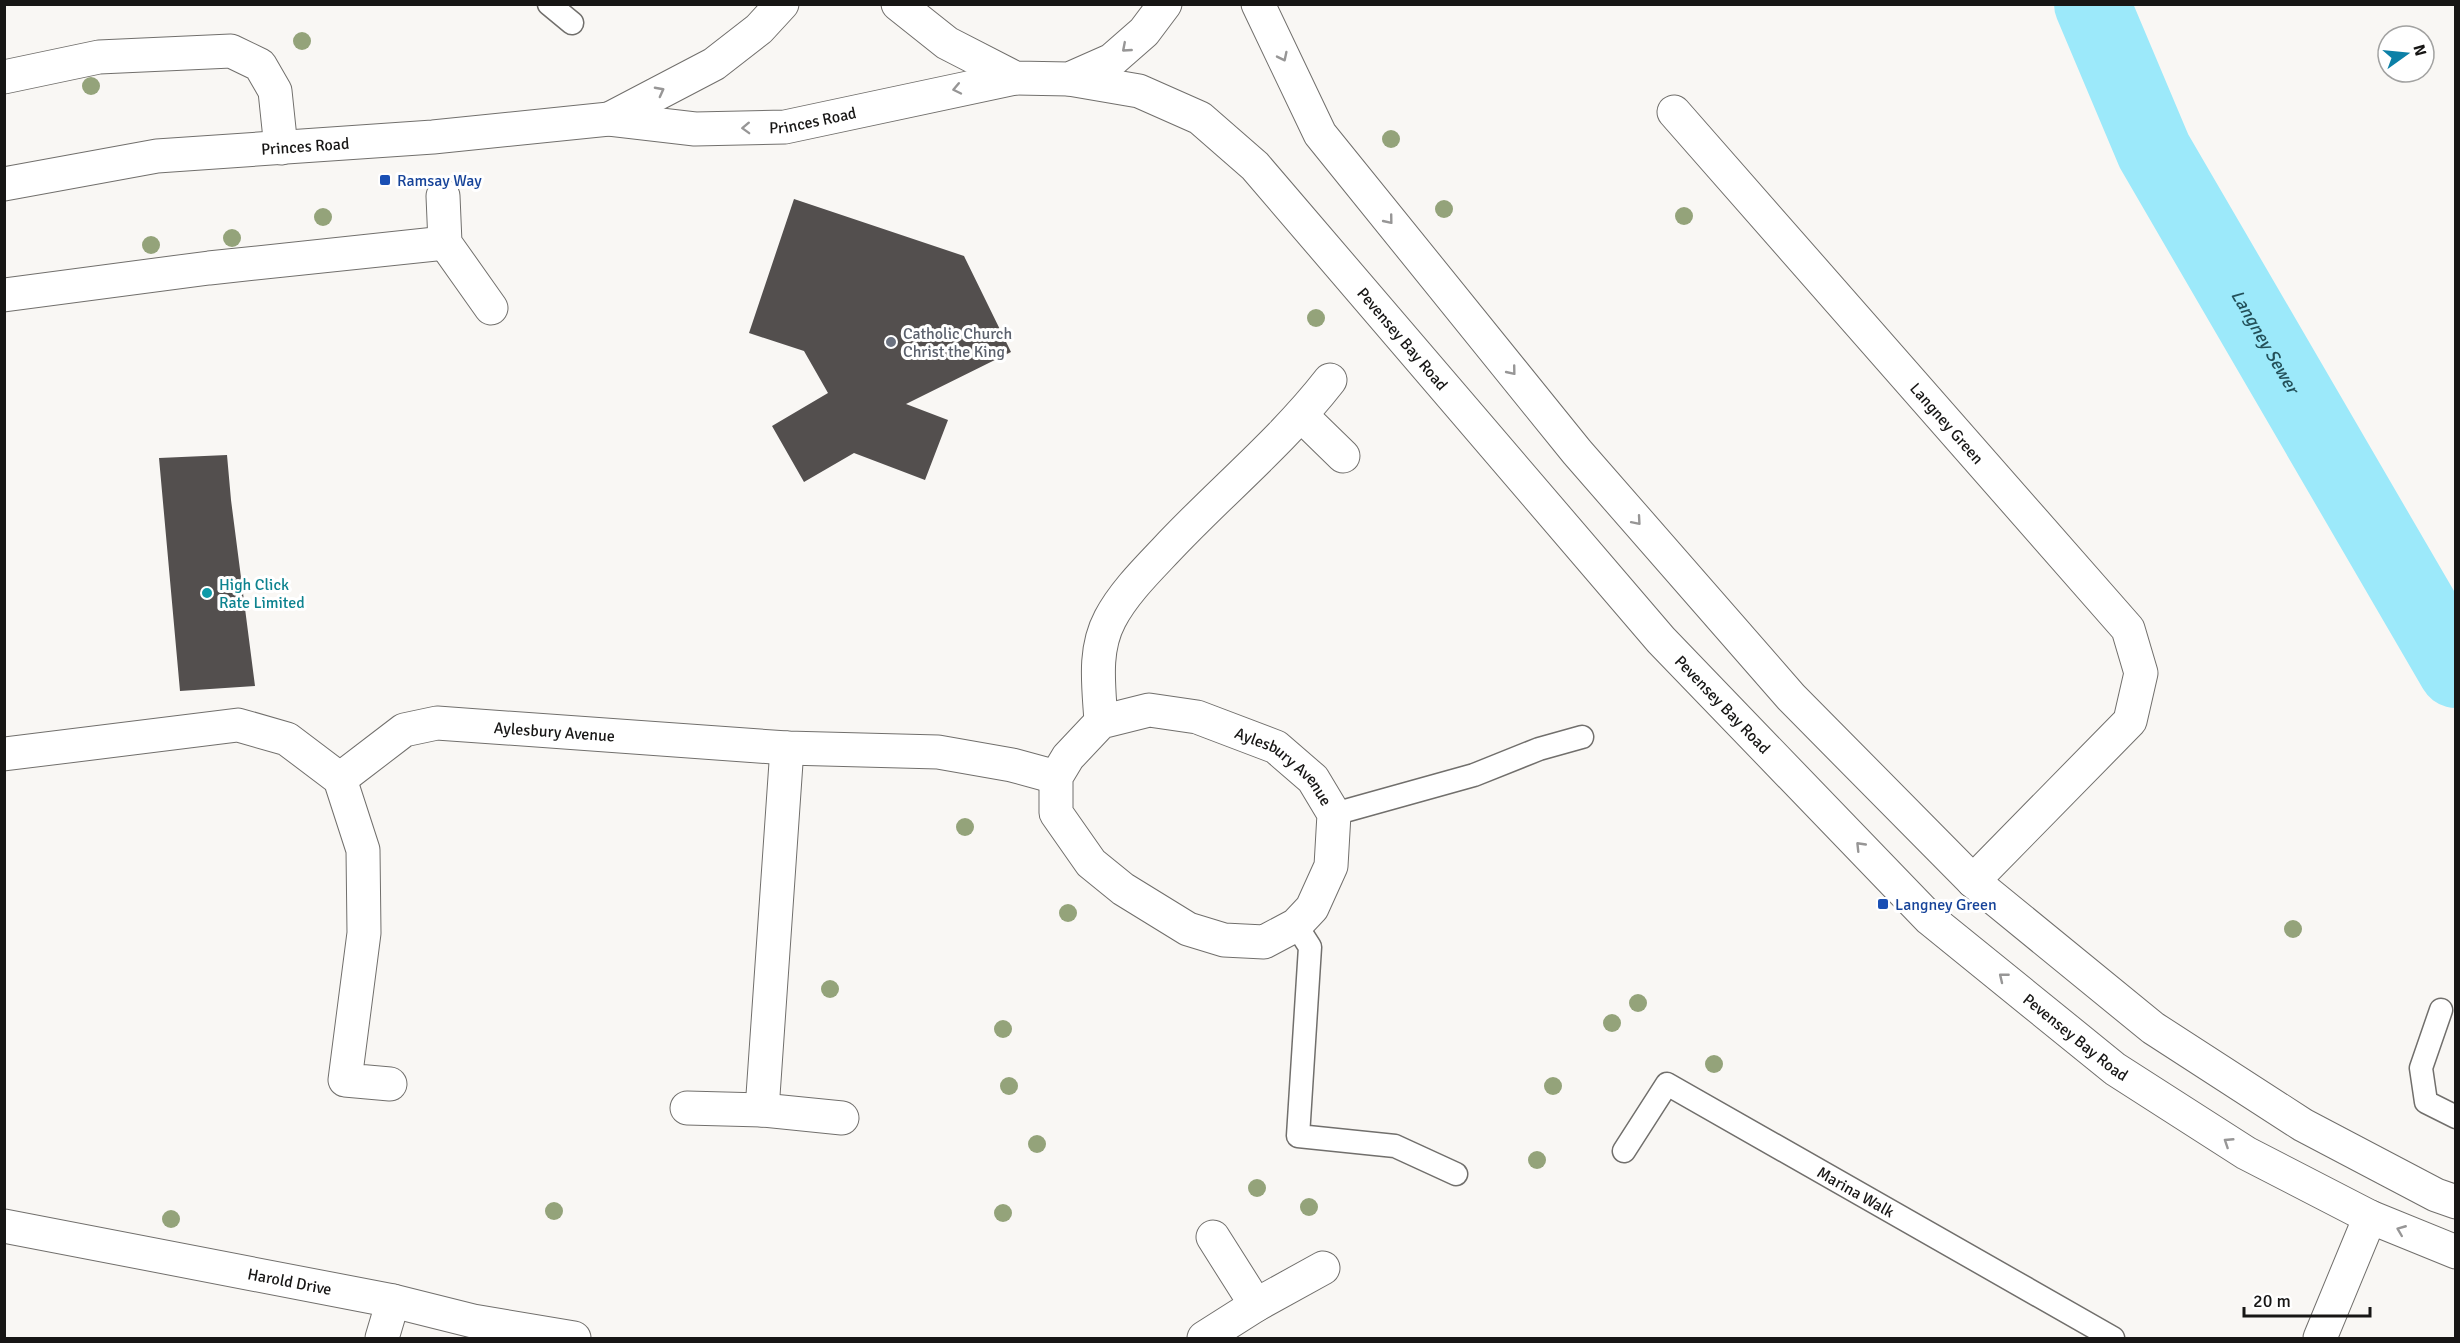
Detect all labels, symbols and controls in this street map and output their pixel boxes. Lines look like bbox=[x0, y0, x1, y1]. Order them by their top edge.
north arrow bbox=[2376, 24, 2436, 84]
one-way arrow bbox=[1122, 40, 1133, 51]
text: N bbox=[2408, 42, 2431, 58]
one-way arrow bbox=[1276, 51, 1288, 62]
one-way arrow bbox=[953, 82, 963, 95]
one-way arrow bbox=[654, 87, 665, 98]
street label: Princes Road bbox=[769, 103, 858, 138]
one-way arrow bbox=[741, 121, 750, 134]
street label: Princes Road bbox=[260, 134, 350, 160]
place label: Ramsay Way bbox=[397, 171, 482, 191]
marker: Ramsay Way bbox=[378, 173, 392, 187]
one-way arrow bbox=[1382, 213, 1393, 224]
street label: Pevensey Bay Road bbox=[1353, 284, 1452, 395]
water label: Langney Sewer bbox=[2226, 286, 2305, 399]
place label: Catholic Church Christ the King bbox=[903, 324, 1012, 362]
marker: Catholic Church Christ the King bbox=[884, 335, 898, 349]
one-way arrow bbox=[1504, 365, 1515, 376]
street label: Langney Green bbox=[1905, 379, 1988, 469]
one-way arrow bbox=[1630, 514, 1641, 525]
place label: High Click Rate Limited bbox=[219, 575, 305, 613]
marker: High Click Rate Limited bbox=[200, 586, 214, 600]
street label: Pevensey Bay Road bbox=[1670, 652, 1774, 758]
street label: Aylesbury Avenue bbox=[493, 718, 615, 747]
street label: Aylesbury Avenue bbox=[1232, 723, 1336, 810]
one-way arrow bbox=[1856, 842, 1867, 853]
place label: Langney Green bbox=[1895, 895, 1997, 915]
marker: Langney Green bbox=[1876, 897, 1890, 911]
one-way arrow bbox=[1998, 974, 2009, 985]
street label: Pevensey Bay Road bbox=[2019, 990, 2132, 1086]
one-way arrow bbox=[2223, 1138, 2234, 1149]
street label: Marina Walk bbox=[1813, 1163, 1898, 1222]
one-way arrow bbox=[2396, 1225, 2407, 1237]
street label: Harold Drive bbox=[246, 1264, 333, 1300]
scale bar bbox=[2244, 1280, 2370, 1318]
text: 20 m bbox=[2253, 1290, 2291, 1312]

